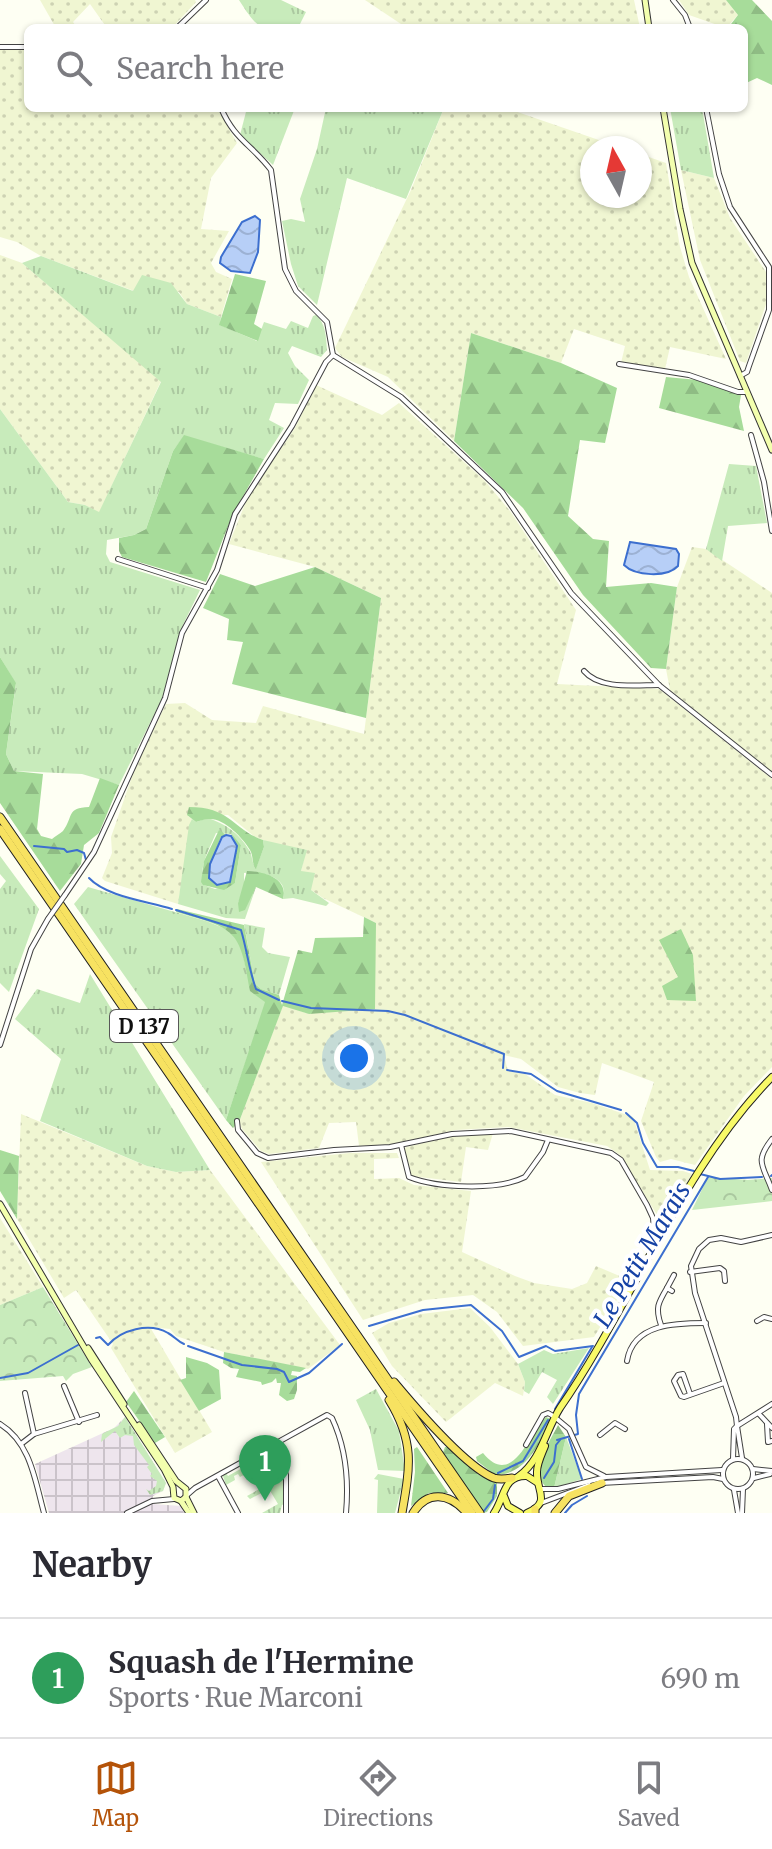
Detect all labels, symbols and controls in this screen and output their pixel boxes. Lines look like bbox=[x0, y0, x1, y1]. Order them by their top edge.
search box bbox=[24, 24, 748, 112]
icon: search bbox=[52, 46, 96, 90]
text: Search here bbox=[116, 49, 284, 87]
north arrow bbox=[580, 136, 652, 208]
road number: D 137 bbox=[110, 1010, 178, 1042]
your location bbox=[334, 1038, 374, 1078]
water label: Le Petit Marais bbox=[587, 1177, 697, 1333]
pin: 1 bbox=[239, 1435, 291, 1501]
text: Nearby bbox=[32, 1544, 152, 1586]
text: Squash de l'Hermine bbox=[108, 1643, 414, 1681]
text: 1 bbox=[52, 1662, 64, 1695]
text: 690 m bbox=[660, 1662, 740, 1695]
text: Sports · Rue Marconi bbox=[108, 1681, 363, 1714]
tab: Map bbox=[92, 1756, 139, 1832]
tab: Directions bbox=[323, 1756, 433, 1832]
tab: Saved bbox=[618, 1756, 680, 1832]

